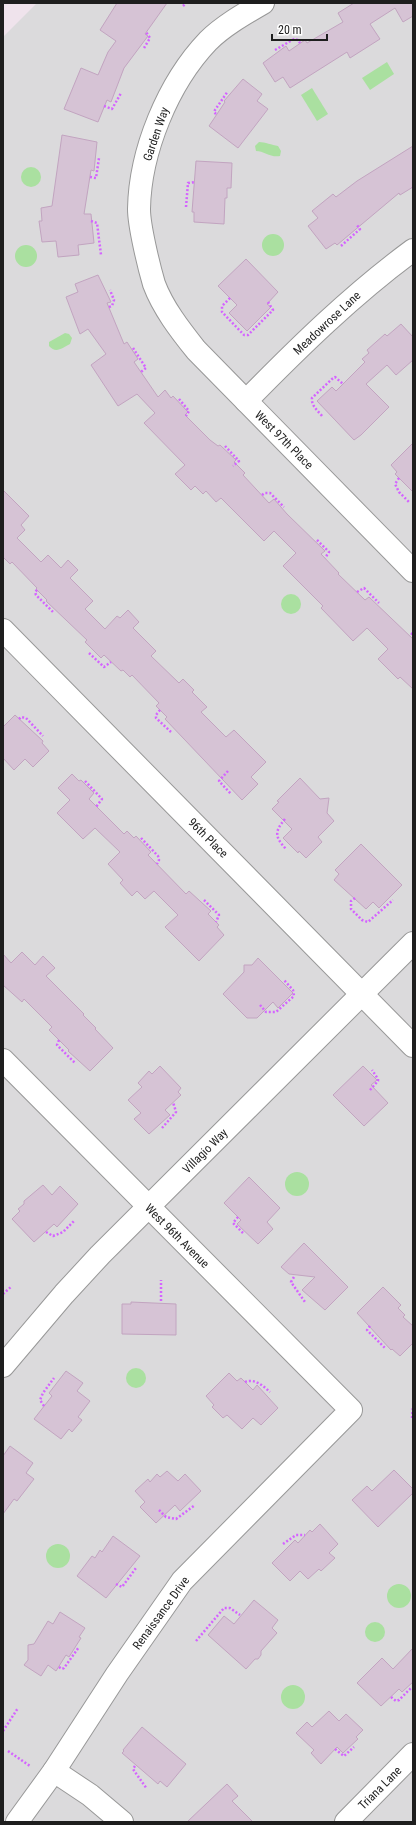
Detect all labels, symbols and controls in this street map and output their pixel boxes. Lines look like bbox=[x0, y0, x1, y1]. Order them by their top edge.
scale bar bbox=[272, 16, 327, 42]
text: 20 m bbox=[278, 23, 302, 37]
street label: Garden Way bbox=[140, 105, 172, 163]
street label: Meadowrose Lane bbox=[291, 288, 364, 358]
street label: West 97th Place bbox=[252, 408, 316, 472]
street label: 96th Place bbox=[185, 815, 231, 861]
street label: Villagio Way bbox=[180, 1126, 230, 1176]
street label: West 96th Avenue bbox=[142, 1201, 212, 1271]
street label: Renaissance Drive bbox=[130, 1574, 192, 1652]
street label: Triana Lane bbox=[356, 1763, 405, 1812]

